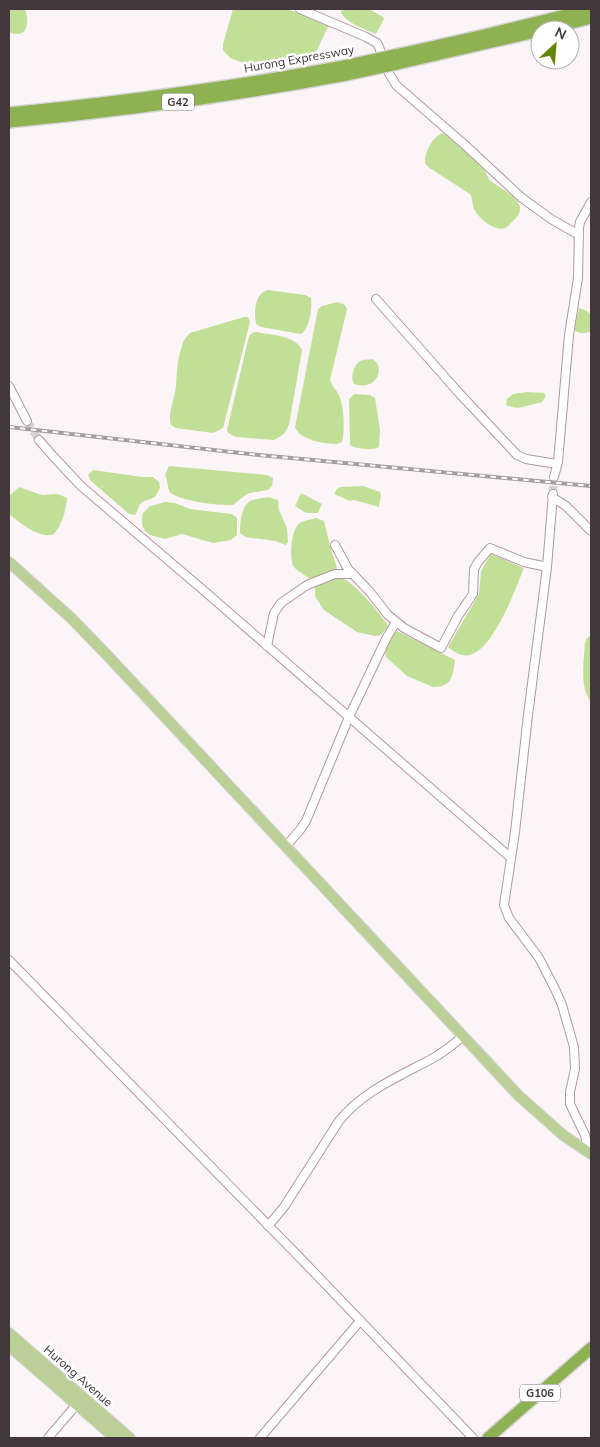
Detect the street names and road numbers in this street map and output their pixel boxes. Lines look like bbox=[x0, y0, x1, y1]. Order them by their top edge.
street label: Hurong Expressway bbox=[243, 41, 356, 76]
road number: G42 bbox=[162, 94, 194, 110]
street label: Hurong Avenue bbox=[41, 1342, 116, 1410]
road number: G106 bbox=[520, 1385, 560, 1402]

